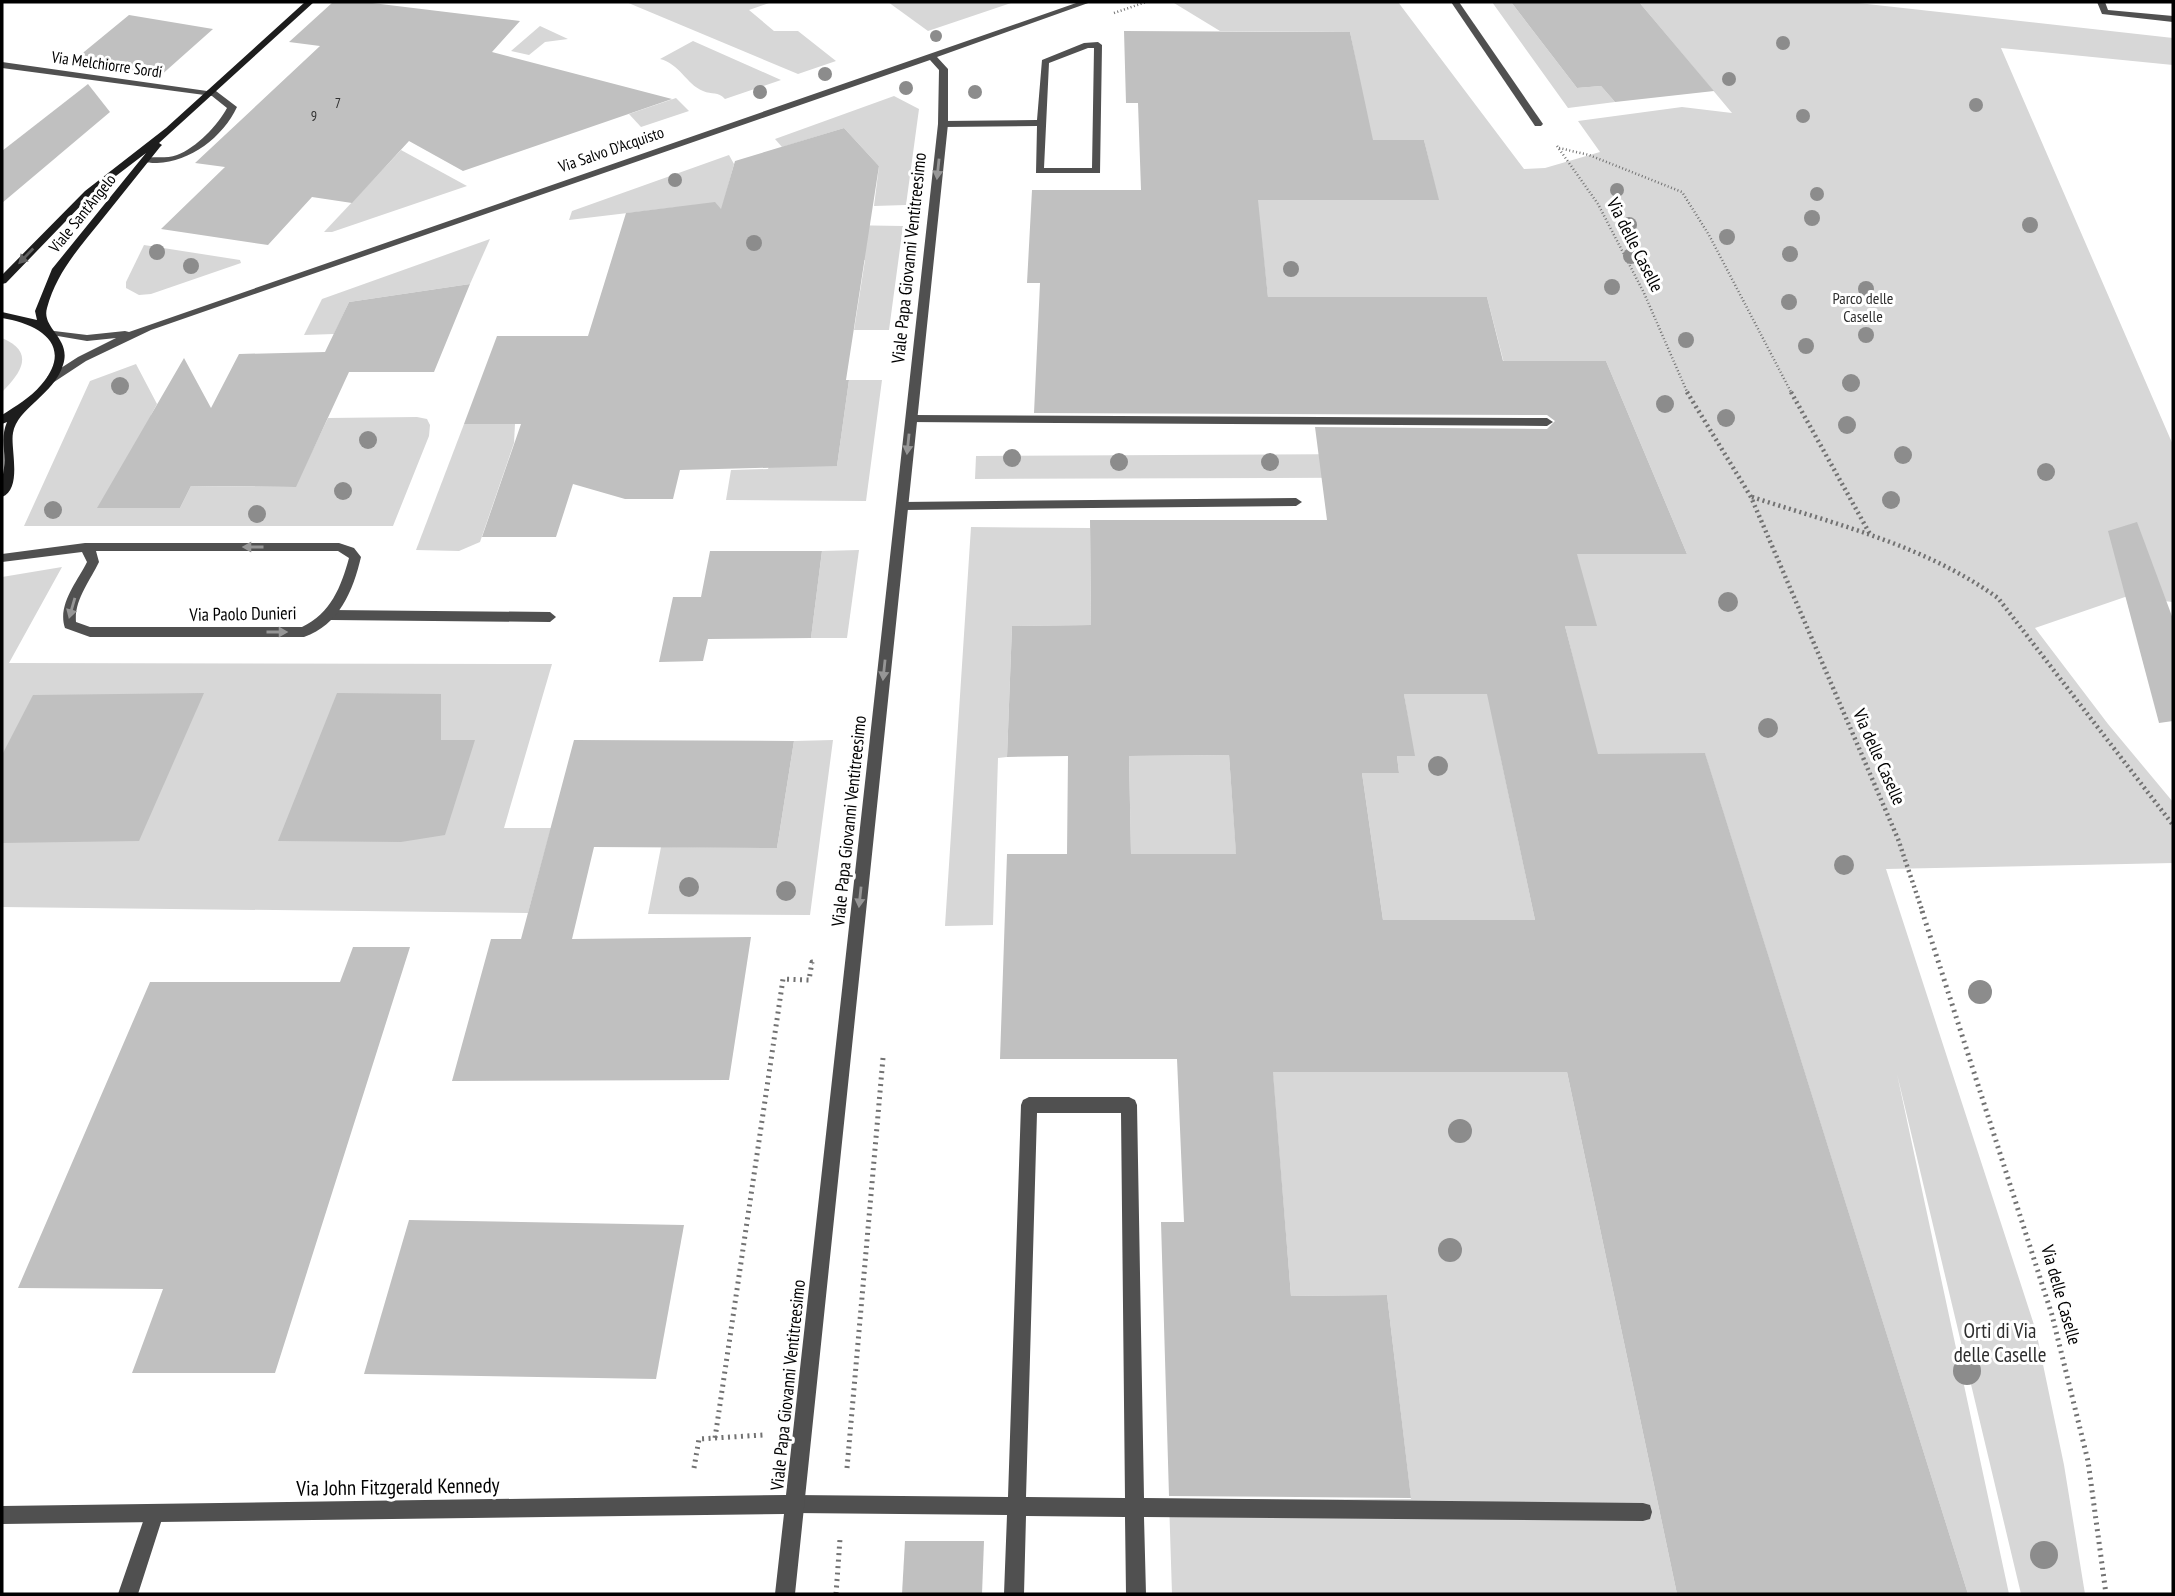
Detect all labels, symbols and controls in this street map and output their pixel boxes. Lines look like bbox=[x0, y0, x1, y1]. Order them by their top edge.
street label: Via Melchiorre Sordi bbox=[49, 46, 164, 82]
house number: 7 bbox=[335, 94, 341, 112]
house number: 9 bbox=[311, 107, 317, 125]
street label: Via Salvo D'Acquisto bbox=[555, 122, 666, 177]
street label: Viale Papa Giovanni Ventitreesimo bbox=[886, 151, 931, 366]
one-way arrow bbox=[933, 158, 944, 180]
street label: Viale Sant’Angelo bbox=[44, 170, 120, 257]
street label: Via delle Caselle bbox=[1601, 193, 1669, 296]
one-way arrow bbox=[18, 247, 34, 264]
park label: Parco delle Caselle bbox=[1833, 288, 1893, 326]
one-way arrow bbox=[903, 433, 914, 455]
one-way arrow bbox=[242, 541, 264, 553]
one-way arrow bbox=[66, 597, 77, 619]
street label: Via Paolo Dunieri bbox=[188, 601, 297, 626]
one-way arrow bbox=[267, 626, 289, 638]
one-way arrow bbox=[879, 660, 890, 682]
street label: Via delle Caselle bbox=[1848, 704, 1911, 808]
street label: Viale Papa Giovanni Ventitreesimo bbox=[826, 714, 871, 929]
one-way arrow bbox=[854, 886, 865, 908]
street label: Via delle Caselle bbox=[2036, 1241, 2087, 1347]
street label: Viale Papa Giovanni Ventitreesimo bbox=[765, 1278, 810, 1493]
park label: Orti di Via delle Caselle bbox=[1954, 1317, 2046, 1368]
street label: Via John Fitzgerald Kennedy bbox=[295, 1471, 500, 1502]

